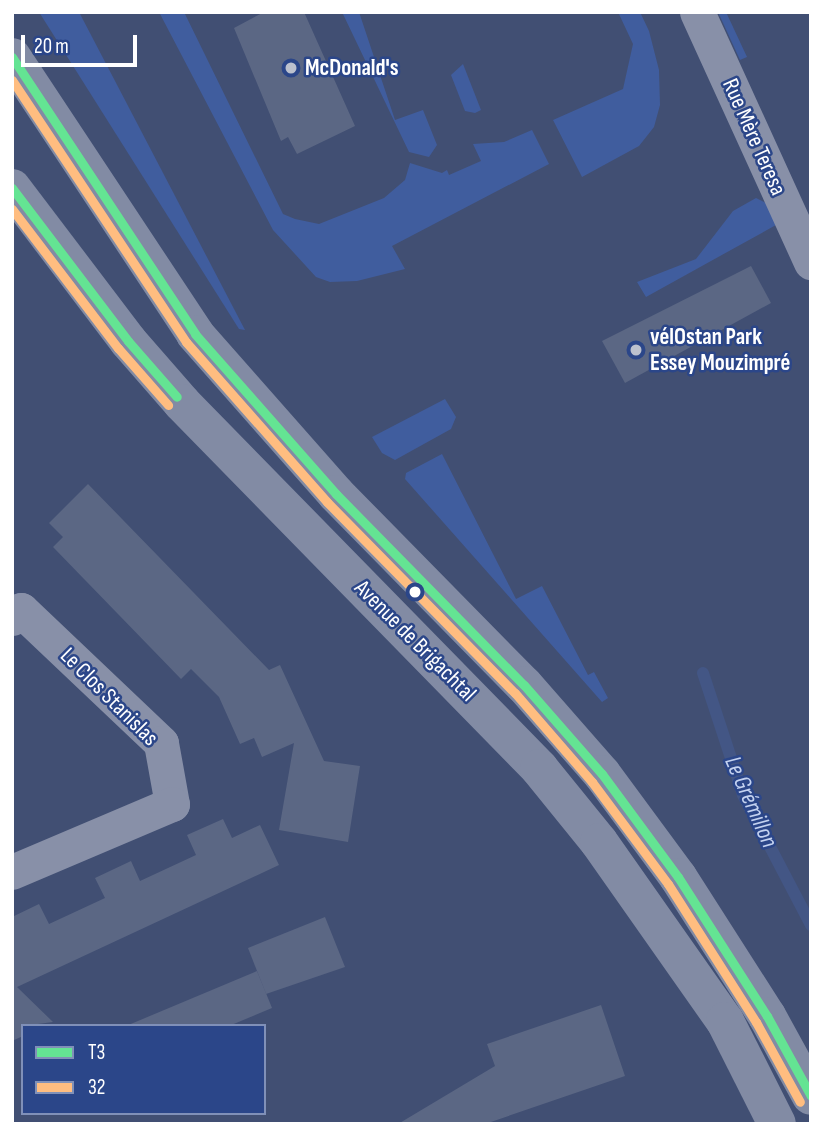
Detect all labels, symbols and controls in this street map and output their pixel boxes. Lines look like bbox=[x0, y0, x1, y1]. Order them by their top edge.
scale bar bbox=[24, 21, 140, 65]
text: 20 m bbox=[34, 34, 69, 59]
place label: McDonald's bbox=[305, 54, 398, 82]
marker: McDonald's bbox=[283, 60, 299, 76]
street label: Rue Mère Teresa bbox=[716, 74, 792, 200]
place label: vélOstan Park Essey Mouzimpré bbox=[650, 323, 790, 377]
marker: vélOstan Park Essey Mouzimpré bbox=[628, 342, 644, 358]
street label: Avenue de Brigachtal bbox=[349, 575, 481, 707]
unlabelled marker bbox=[408, 585, 422, 599]
street label: Le Clos Stanislas bbox=[54, 642, 164, 752]
water label: Le Grémillon bbox=[718, 752, 784, 852]
legend bbox=[21, 1024, 266, 1115]
text: T3 bbox=[88, 1040, 105, 1065]
text: 32 bbox=[88, 1075, 105, 1100]

